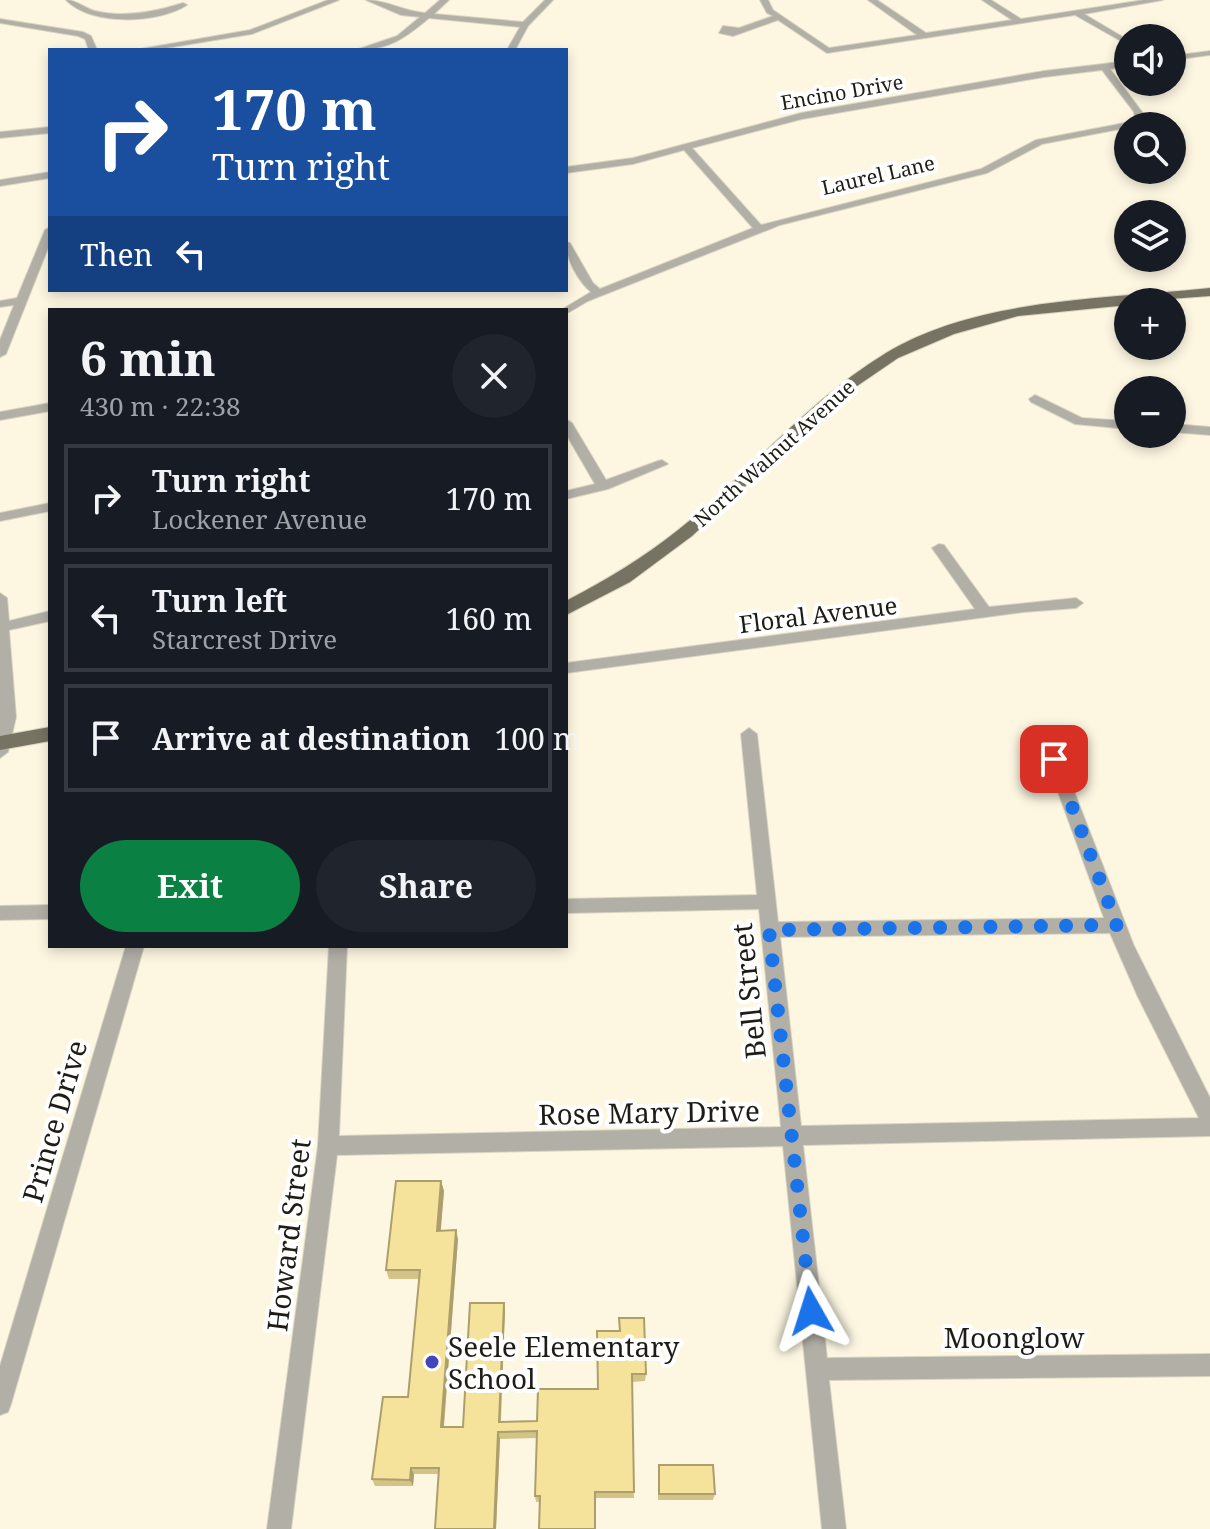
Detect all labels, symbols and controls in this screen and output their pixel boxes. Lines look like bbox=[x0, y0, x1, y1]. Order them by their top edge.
map controls bbox=[1114, 24, 1186, 448]
button: sound bbox=[1114, 24, 1186, 96]
street label: Encino Drive bbox=[779, 68, 905, 116]
text: 170 m bbox=[212, 70, 377, 146]
icon: right bbox=[80, 80, 184, 184]
button: search bbox=[1114, 112, 1186, 184]
text: Turn right bbox=[212, 142, 390, 191]
street label: Laurel Lane bbox=[819, 149, 937, 201]
button: layers bbox=[1114, 200, 1186, 272]
icon: left bbox=[169, 232, 213, 276]
text: Then bbox=[80, 234, 153, 275]
button: + bbox=[1114, 288, 1186, 360]
text: 6 min bbox=[80, 325, 216, 390]
button: close bbox=[452, 334, 536, 418]
street label: North Walnut Avenue bbox=[688, 374, 860, 532]
button: − bbox=[1114, 376, 1186, 448]
text: 430 m · 22:38 bbox=[80, 388, 241, 424]
text: Turn right bbox=[152, 460, 310, 501]
icon: right bbox=[84, 476, 128, 520]
text: 170 m bbox=[446, 478, 532, 519]
text: Lockener Avenue bbox=[152, 501, 367, 537]
text: Turn left bbox=[152, 580, 287, 621]
street label: Floral Avenue bbox=[737, 588, 899, 640]
icon: left bbox=[84, 596, 128, 640]
text: 160 m bbox=[446, 598, 532, 639]
text: Starcrest Drive bbox=[152, 621, 337, 657]
icon: arrive bbox=[84, 716, 128, 760]
text: Arrive at destination bbox=[152, 718, 471, 759]
text: 100 m bbox=[495, 718, 581, 759]
pin bbox=[1020, 725, 1088, 793]
icon: arrive bbox=[1032, 737, 1076, 781]
button: Exit bbox=[80, 840, 300, 932]
button: Share bbox=[316, 840, 536, 932]
street label: Bell Street bbox=[722, 921, 774, 1061]
street label: Prince Drive bbox=[13, 1036, 95, 1206]
street label: Rose Mary Drive bbox=[538, 1091, 760, 1133]
street label: Howard Street bbox=[257, 1136, 319, 1334]
position arrow bbox=[769, 1269, 853, 1353]
street label: Moonglow bbox=[944, 1318, 1085, 1356]
place label: Seele Elementary School bbox=[448, 1327, 680, 1397]
marker: Seele Elementary School bbox=[423, 1353, 441, 1371]

